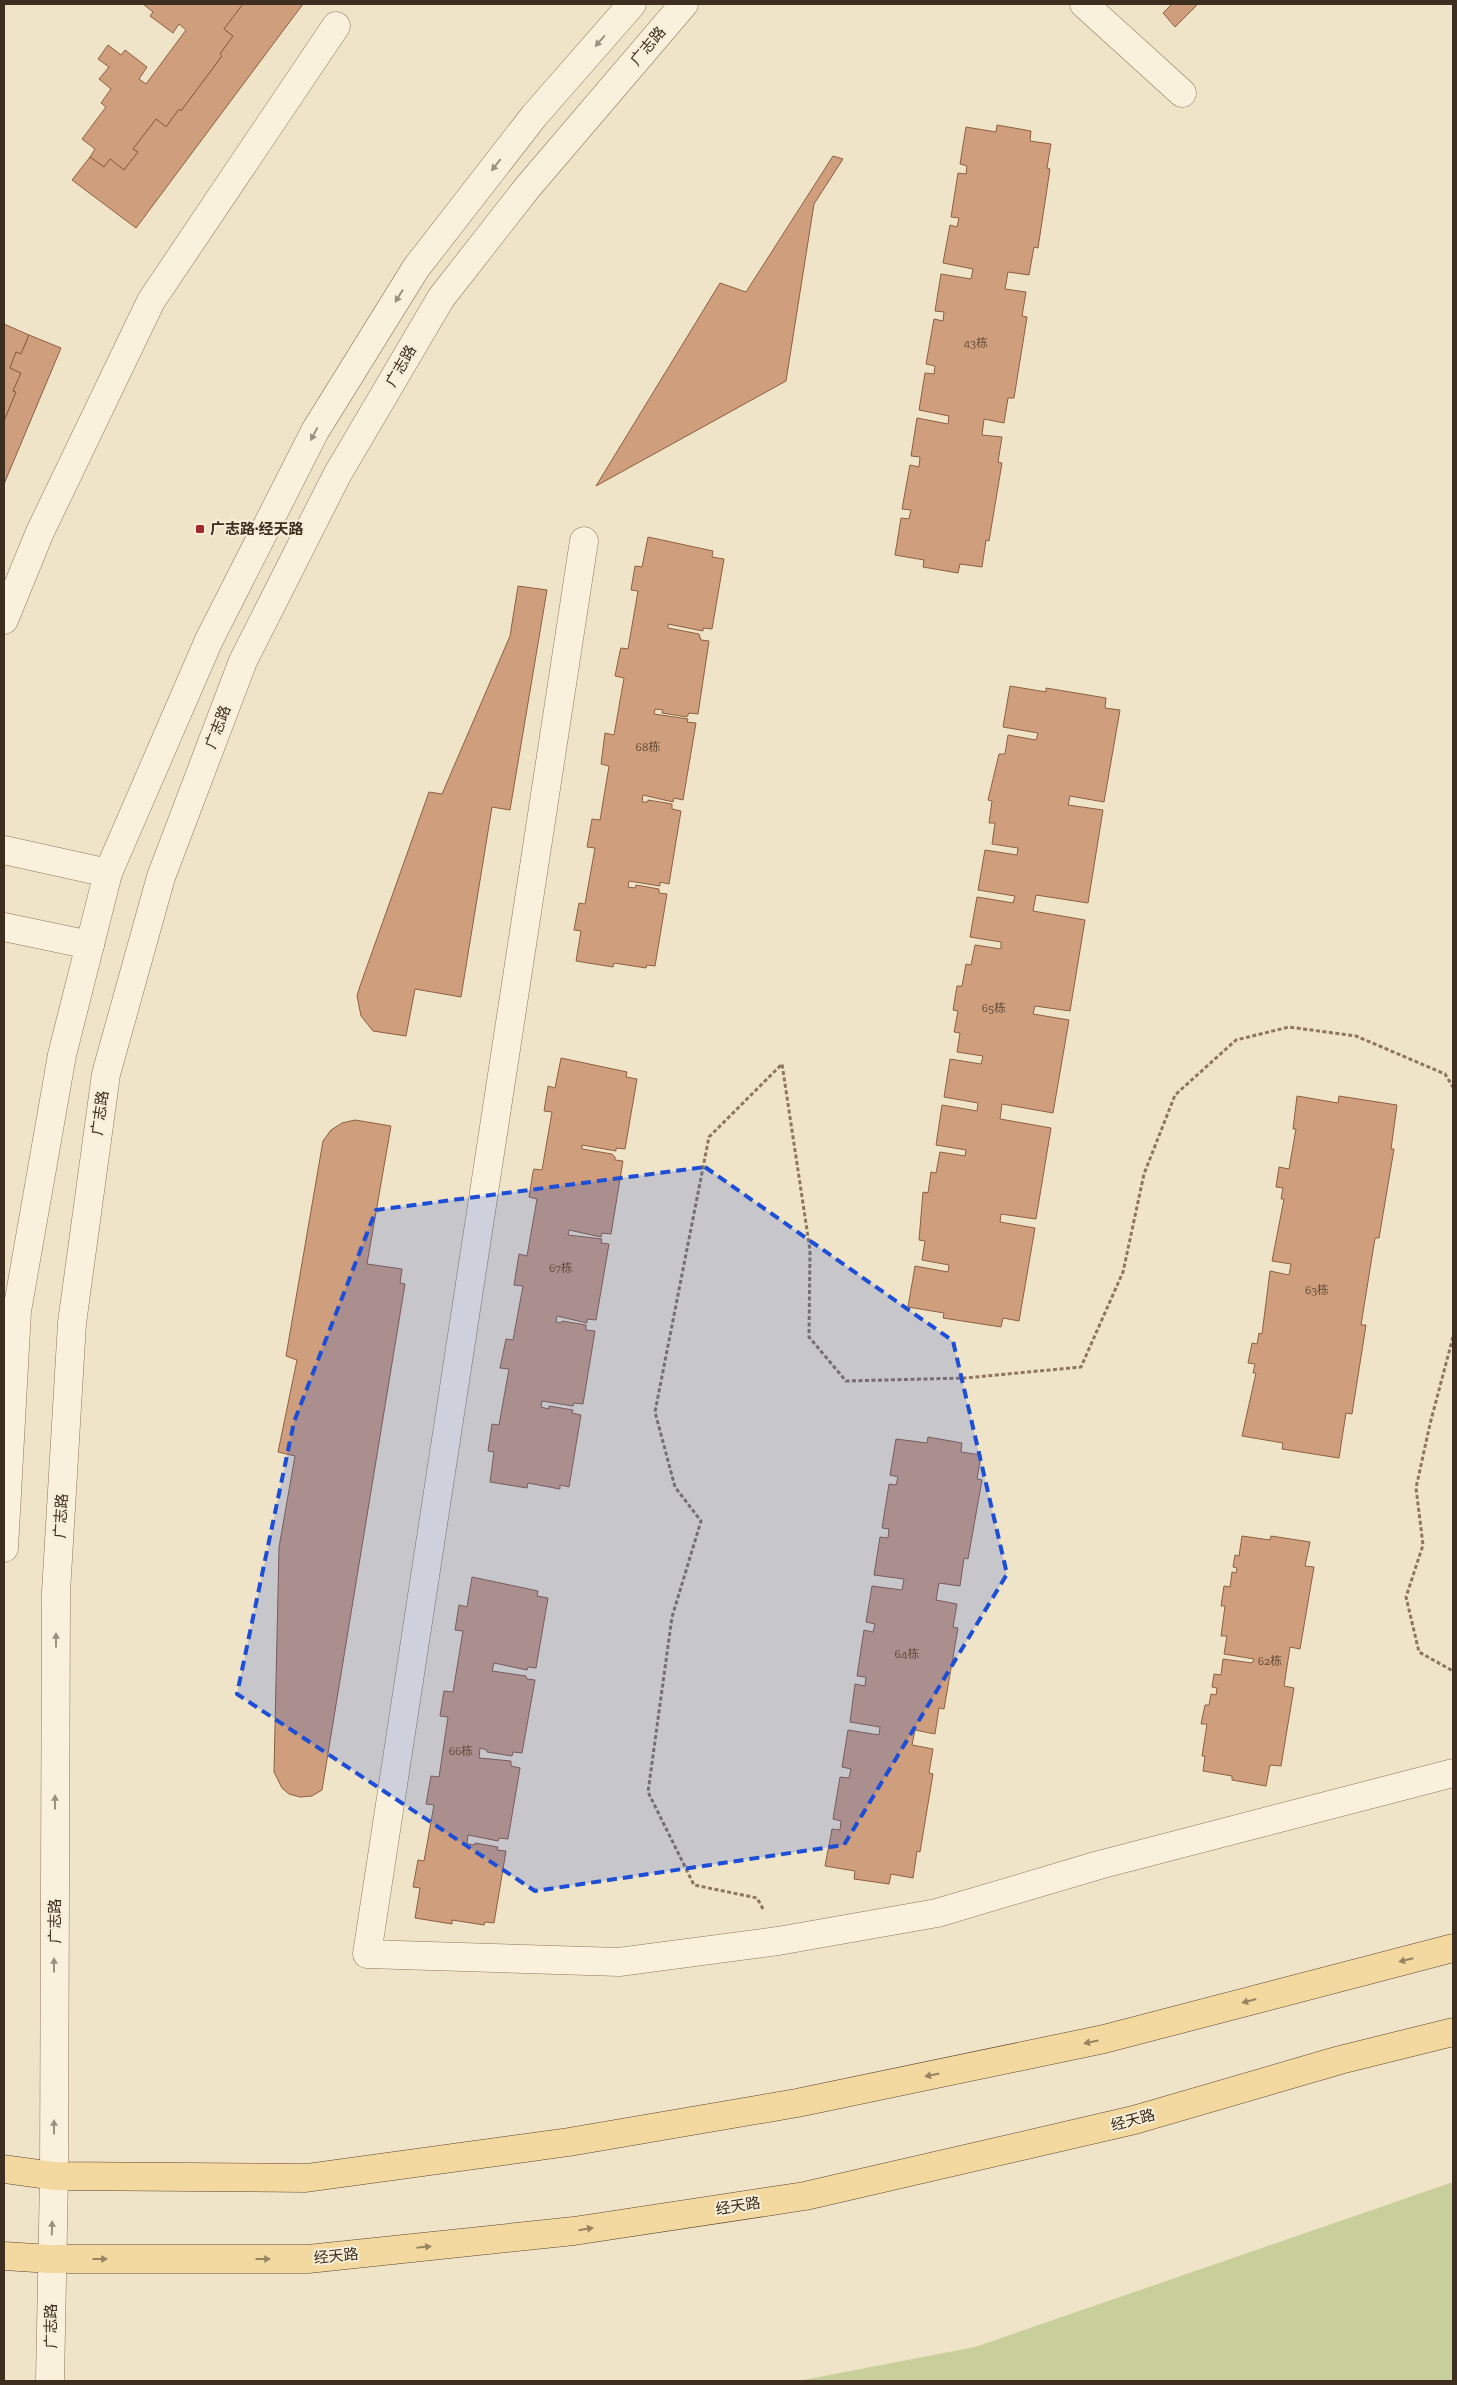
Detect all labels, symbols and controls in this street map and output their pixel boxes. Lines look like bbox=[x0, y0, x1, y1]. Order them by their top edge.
street label: 广志路 bbox=[627, 23, 669, 69]
one-way arrow bbox=[594, 34, 606, 46]
one-way arrow bbox=[491, 158, 501, 172]
one-way arrow bbox=[394, 289, 404, 302]
house number: 43栋 bbox=[964, 336, 988, 350]
street label: 广志路 bbox=[382, 342, 420, 390]
one-way arrow bbox=[309, 427, 318, 440]
place label: 广志路·经天路 bbox=[210, 520, 303, 538]
marker: 广志路·经天路 bbox=[194, 523, 206, 535]
street label: 广志路 bbox=[202, 703, 234, 751]
house number: 68栋 bbox=[636, 740, 660, 754]
house number: 65栋 bbox=[982, 1001, 1006, 1015]
street label: 广志路 bbox=[88, 1089, 112, 1137]
house number: 67栋 bbox=[549, 1261, 573, 1275]
house number: 63栋 bbox=[1305, 1283, 1329, 1297]
street label: 广志路 bbox=[51, 1493, 71, 1539]
one-way arrow bbox=[52, 1632, 60, 1648]
house number: 64栋 bbox=[895, 1647, 919, 1661]
house number: 62栋 bbox=[1258, 1654, 1282, 1668]
house number: 66栋 bbox=[449, 1744, 473, 1758]
one-way arrow bbox=[51, 1794, 59, 1810]
street label: 广志路 bbox=[46, 1898, 64, 1944]
one-way arrow bbox=[1398, 1956, 1414, 1964]
one-way arrow bbox=[50, 1957, 58, 1973]
one-way arrow bbox=[1241, 1997, 1256, 2005]
one-way arrow bbox=[1083, 2038, 1099, 2046]
one-way arrow bbox=[925, 2071, 940, 2079]
street label: 经天路 bbox=[1109, 2105, 1157, 2135]
one-way arrow bbox=[50, 2119, 58, 2135]
street label: 经天路 bbox=[714, 2194, 762, 2218]
one-way arrow bbox=[48, 2219, 56, 2235]
one-way arrow bbox=[578, 2225, 594, 2233]
one-way arrow bbox=[417, 2243, 433, 2251]
street label: 经天路 bbox=[313, 2245, 359, 2267]
one-way arrow bbox=[92, 2255, 108, 2263]
one-way arrow bbox=[255, 2255, 271, 2263]
street label: 广志路 bbox=[42, 2303, 60, 2349]

